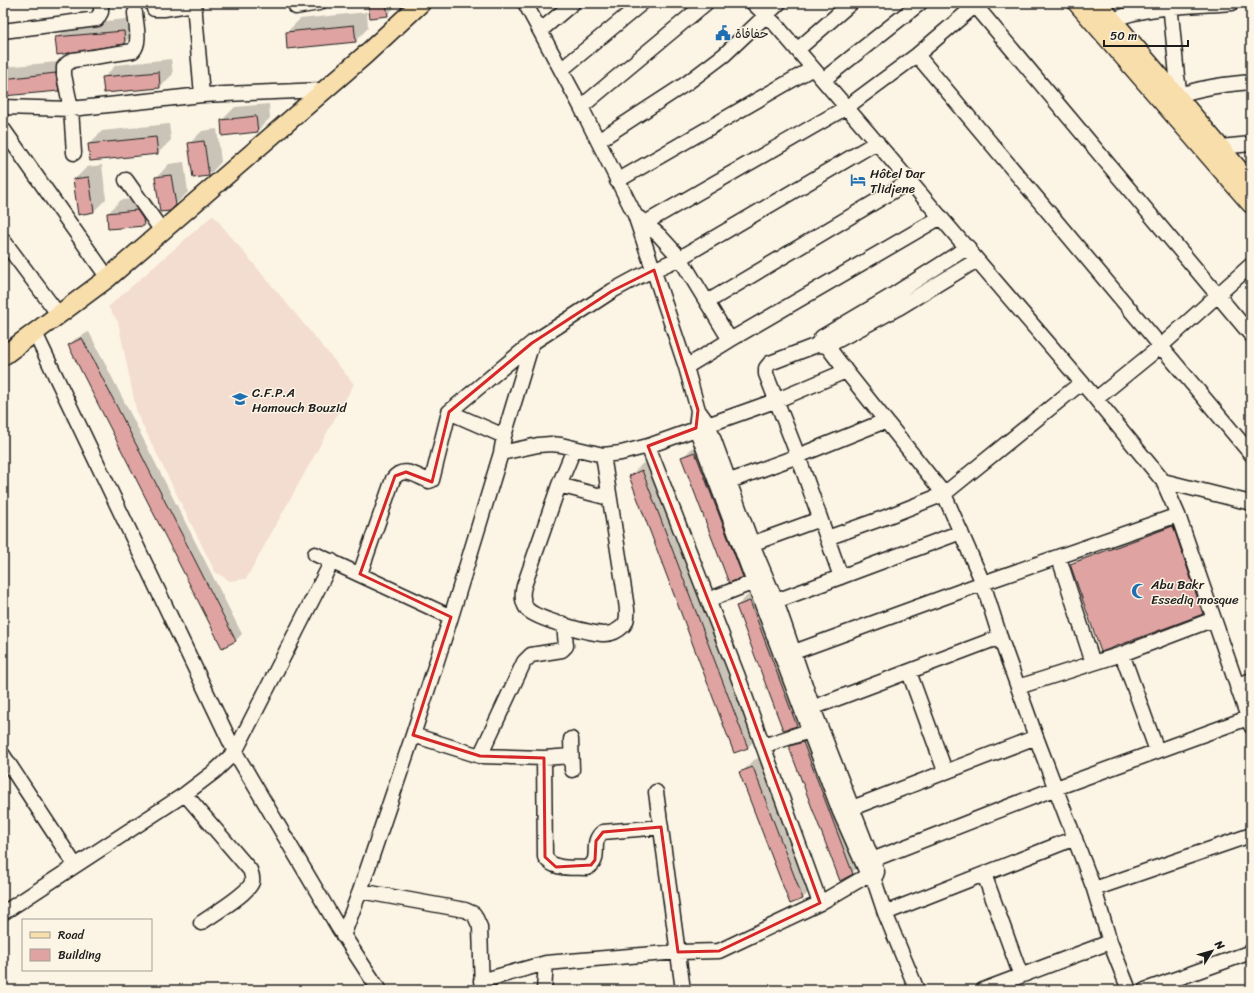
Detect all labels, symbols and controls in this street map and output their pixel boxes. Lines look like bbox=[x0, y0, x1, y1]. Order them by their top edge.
place label: حفافاة bbox=[735, 22, 769, 45]
scale bar bbox=[1104, 22, 1188, 48]
public building icon: حفافاة bbox=[714, 24, 732, 42]
text: 50 m bbox=[1110, 25, 1137, 47]
place label: Hôtel Dar Tlidjene bbox=[870, 162, 926, 200]
hotel icon: Hôtel Dar Tlidjene bbox=[849, 171, 867, 189]
place label: C.F.P.A Hamouch Bouzid bbox=[252, 381, 348, 419]
school or university icon: C.F.P.A Hamouch Bouzid bbox=[231, 390, 249, 408]
place label: Abu Bakr Essediq mosque bbox=[1150, 573, 1239, 611]
mosque icon: Abu Bakr Essediq mosque bbox=[1130, 582, 1148, 600]
legend bbox=[22, 919, 152, 971]
text: Road bbox=[58, 924, 85, 946]
north arrow bbox=[1192, 931, 1232, 971]
text: N bbox=[1209, 936, 1230, 954]
text: Building bbox=[58, 944, 101, 966]

